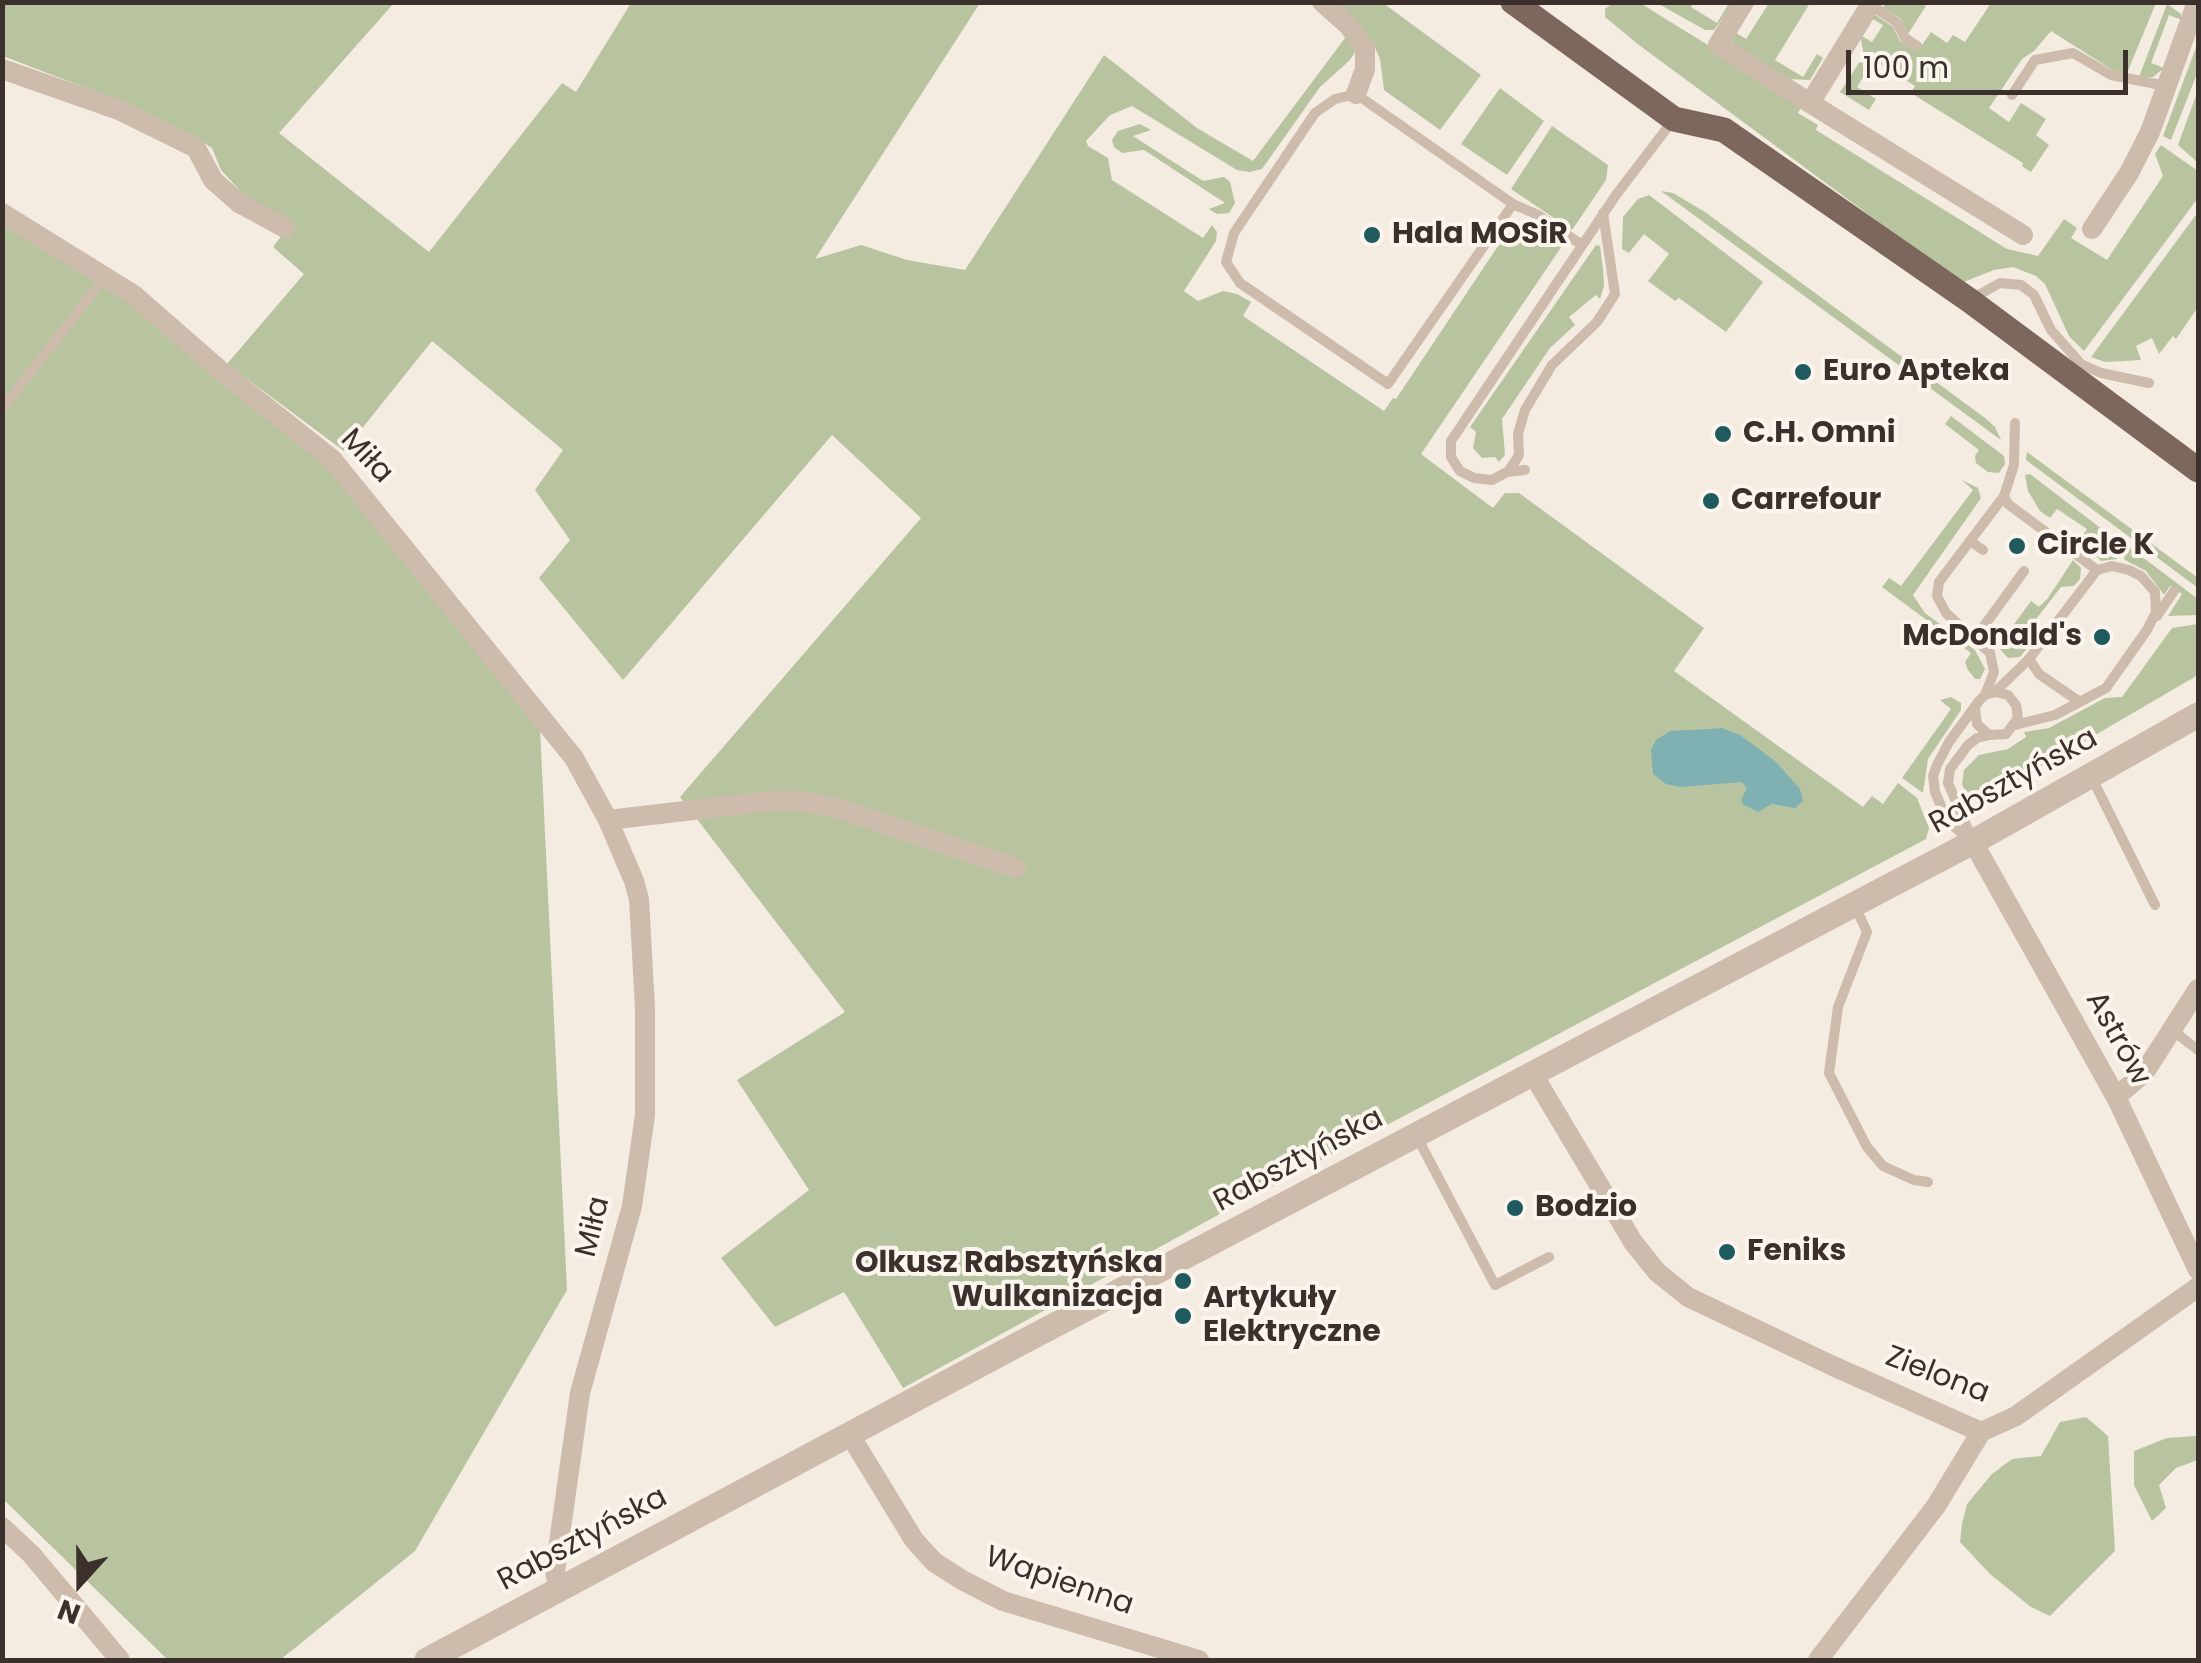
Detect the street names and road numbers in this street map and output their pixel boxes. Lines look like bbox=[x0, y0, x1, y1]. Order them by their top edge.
street label: Miła bbox=[332, 422, 400, 492]
street label: Rabsztyńska bbox=[1924, 721, 2104, 843]
street label: Astrów bbox=[2077, 986, 2157, 1092]
street label: Rabsztyńska bbox=[1208, 1101, 1390, 1221]
street label: Miła bbox=[569, 1193, 619, 1261]
street label: Zielona bbox=[1880, 1340, 1994, 1412]
street label: Rabsztyńska bbox=[492, 1480, 674, 1600]
street label: Wapienna bbox=[980, 1540, 1138, 1624]

